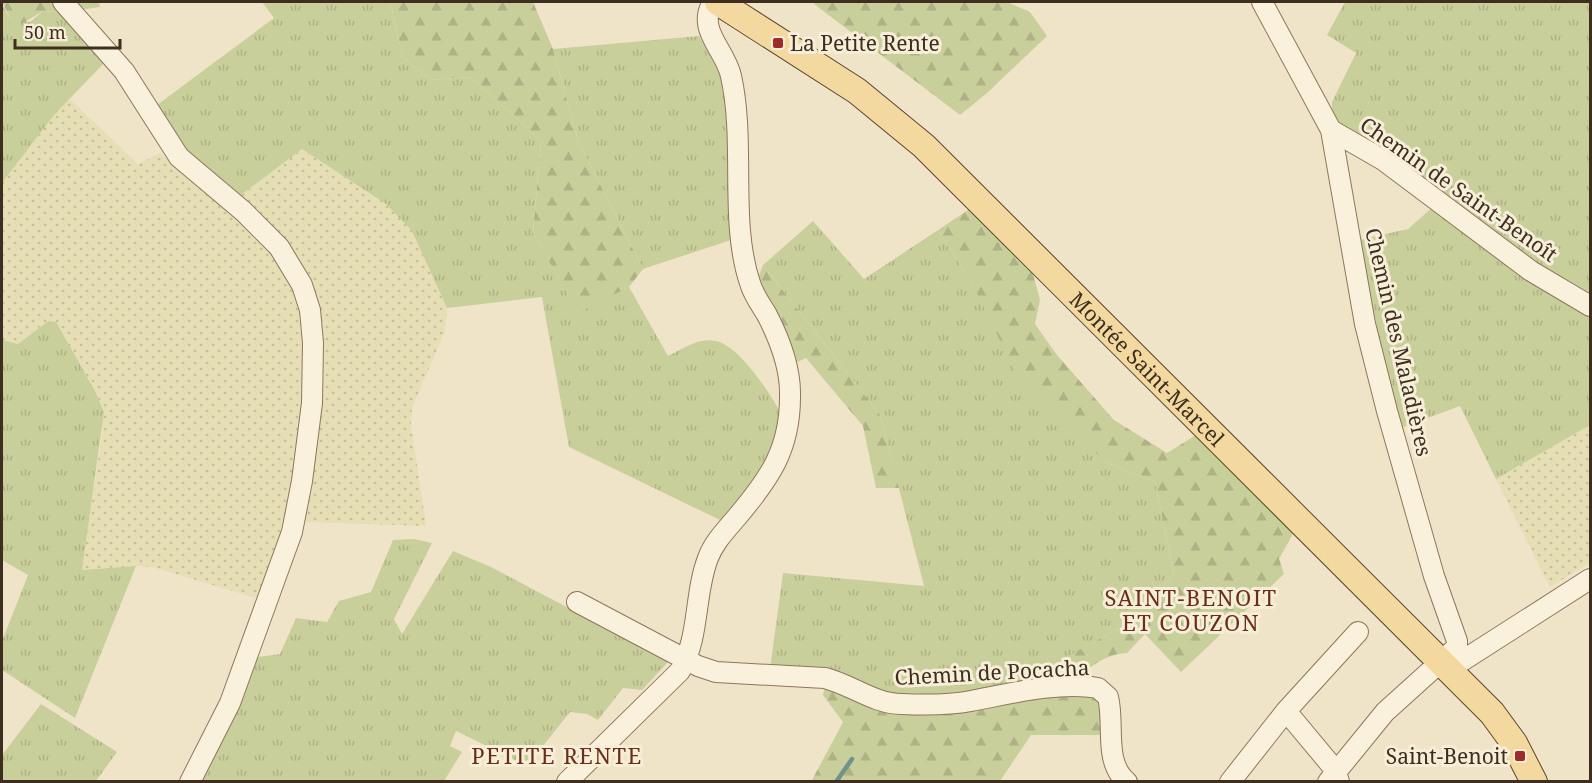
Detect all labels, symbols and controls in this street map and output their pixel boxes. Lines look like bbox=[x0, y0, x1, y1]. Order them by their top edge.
scale bar bbox=[15, 12, 120, 50]
text: 50 m bbox=[24, 20, 66, 44]
place label: La Petite Rente bbox=[790, 29, 940, 57]
marker: La Petite Rente bbox=[771, 36, 785, 50]
street label: Chemin de Saint-Benoît bbox=[1355, 110, 1563, 268]
street label: Chemin des Maladières bbox=[1359, 225, 1439, 459]
street label: Montée Saint-Marcel bbox=[1064, 285, 1231, 452]
district label: SAINT-BENOIT ET COUZON bbox=[1105, 582, 1277, 637]
street label: Chemin de Pocacha bbox=[894, 653, 1090, 691]
district label: PETITE RENTE bbox=[471, 740, 643, 770]
place label: Saint-Benoit bbox=[1386, 742, 1508, 770]
marker: Saint-Benoit bbox=[1513, 749, 1527, 763]

